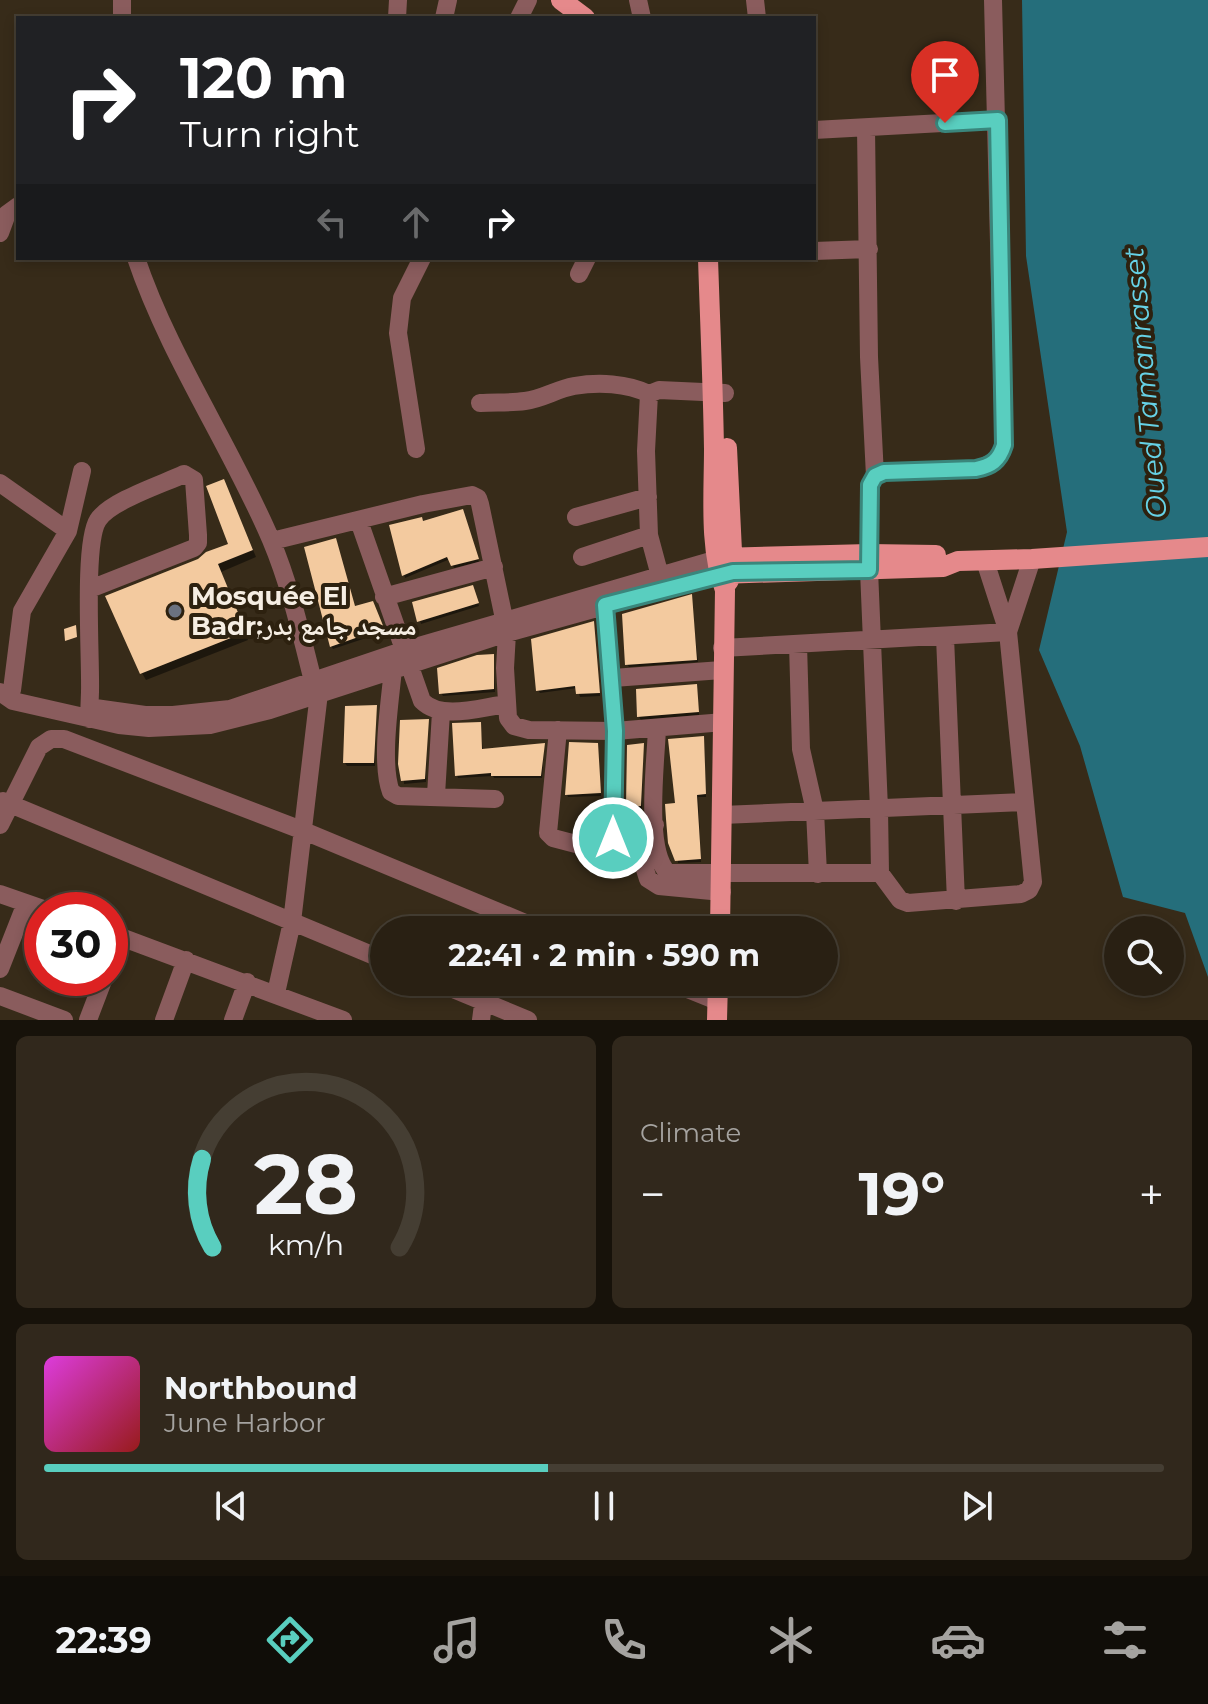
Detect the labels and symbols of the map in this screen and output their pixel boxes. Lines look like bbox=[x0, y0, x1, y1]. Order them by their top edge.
pin bbox=[911, 41, 979, 123]
water label: Oued Tamanrasset bbox=[1116, 245, 1174, 520]
place label: Mosquée El Badr;مسجد جامع بدر bbox=[191, 580, 417, 643]
marker: Mosquée El Badr;مسجد جامع بدر bbox=[166, 602, 184, 620]
position arrow bbox=[571, 796, 655, 880]
speed limit sign: 30 bbox=[24, 892, 128, 996]

